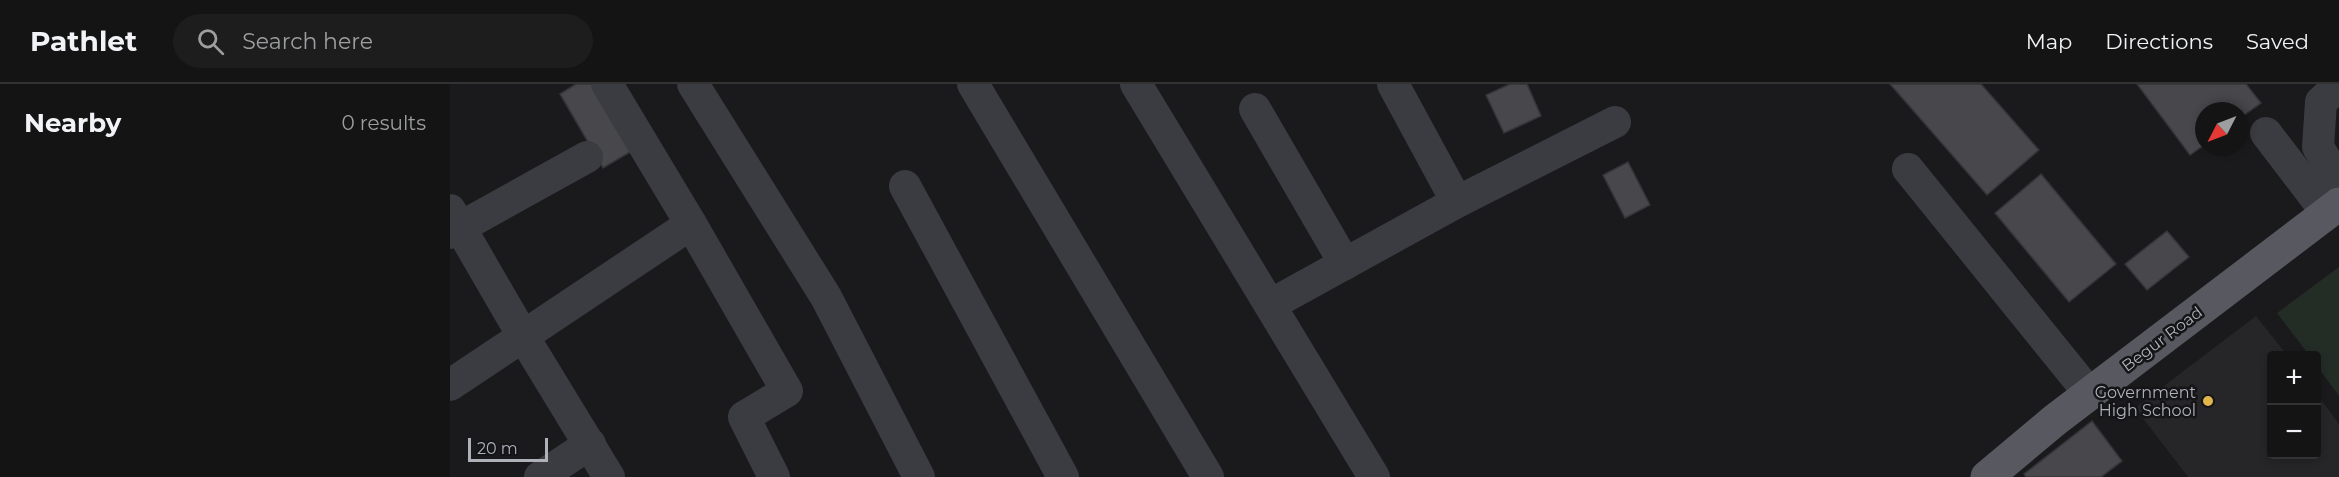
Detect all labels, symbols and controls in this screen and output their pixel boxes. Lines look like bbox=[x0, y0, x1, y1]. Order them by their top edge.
search box bbox=[173, 14, 593, 68]
text: Pathlet bbox=[30, 24, 137, 58]
icon: search bbox=[194, 25, 227, 58]
text: Search here bbox=[242, 28, 373, 55]
text: Map bbox=[2026, 29, 2072, 54]
text: Directions bbox=[2105, 29, 2213, 54]
text: Saved bbox=[2246, 29, 2309, 54]
north arrow bbox=[2195, 102, 2249, 156]
text: Nearby bbox=[24, 107, 121, 139]
text: 0 results bbox=[341, 111, 426, 135]
street label: Begur Road bbox=[2118, 303, 2206, 375]
map controls bbox=[2267, 351, 2321, 459]
button: + bbox=[2267, 351, 2321, 405]
place label: Government High School bbox=[2095, 383, 2196, 420]
marker: Government High School bbox=[2201, 394, 2215, 408]
button: − bbox=[2267, 405, 2321, 459]
scale bar bbox=[468, 435, 548, 462]
text: 20 m bbox=[477, 439, 518, 458]

